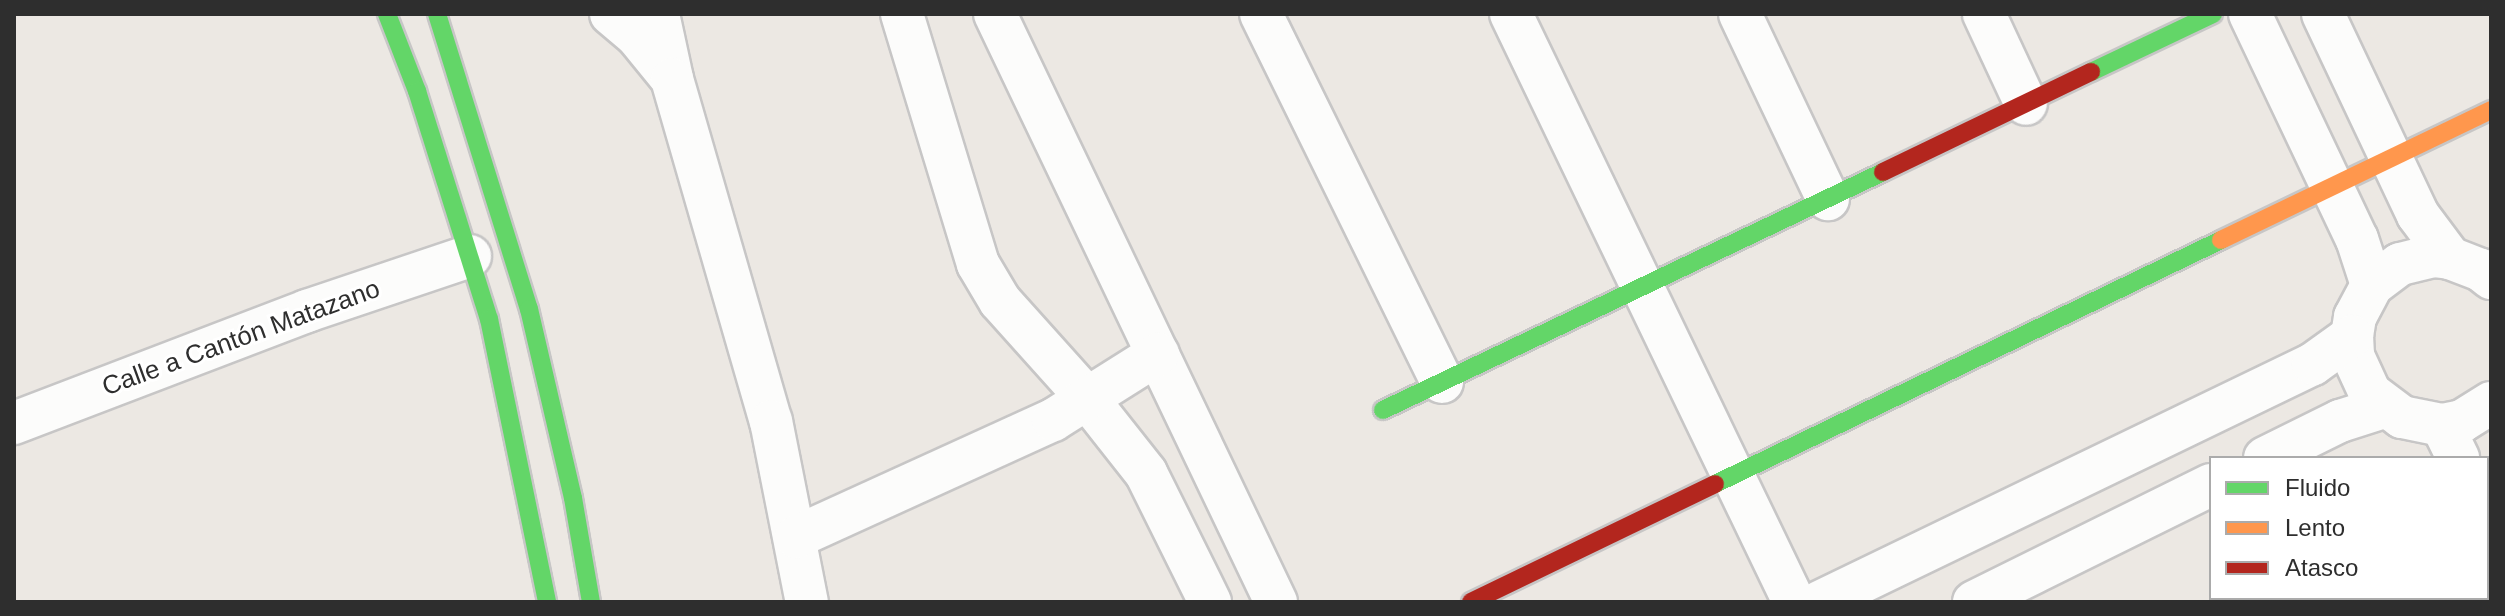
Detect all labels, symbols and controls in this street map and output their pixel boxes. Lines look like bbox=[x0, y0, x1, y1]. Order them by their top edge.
street label: Calle a Cantón Matazano bbox=[98, 273, 384, 403]
legend bbox=[2209, 456, 2489, 600]
text: Fluido bbox=[2285, 474, 2350, 501]
text: Lento bbox=[2285, 514, 2345, 541]
text: Atasco bbox=[2285, 554, 2358, 581]

